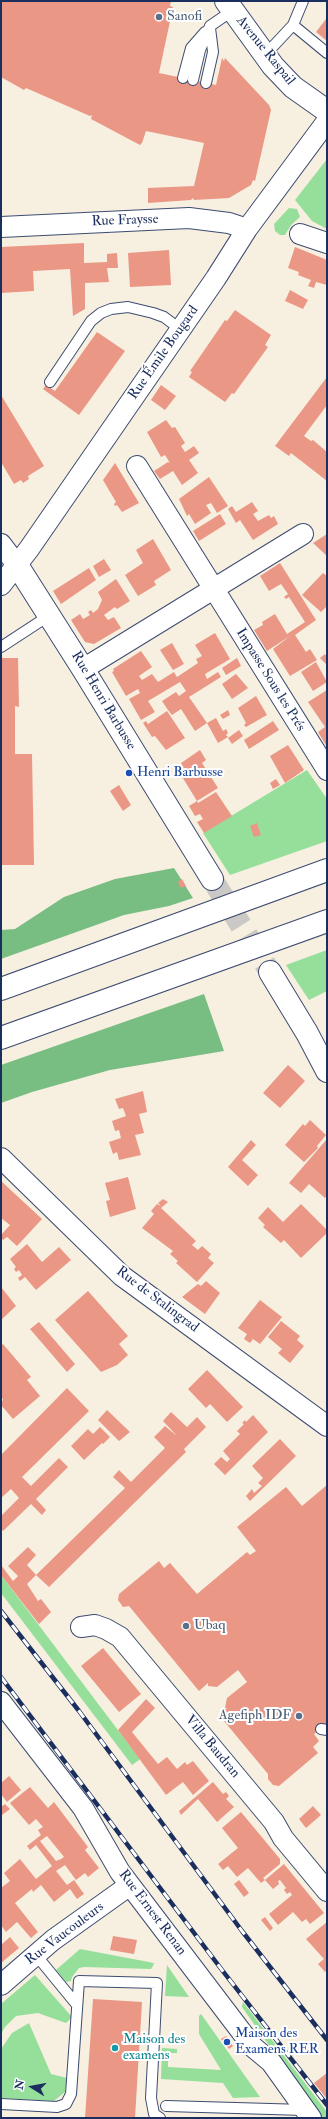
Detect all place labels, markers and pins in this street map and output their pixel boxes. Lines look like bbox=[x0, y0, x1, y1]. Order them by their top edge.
place label: Sanofi bbox=[167, 9, 202, 25]
marker: Sanofi bbox=[154, 12, 164, 22]
place label: Henri Barbusse bbox=[137, 765, 223, 781]
marker: Henri Barbusse bbox=[124, 768, 134, 778]
place label: Ubaq bbox=[194, 1618, 226, 1634]
marker: Ubaq bbox=[181, 1621, 191, 1631]
place label: Agefiph IDF bbox=[219, 1708, 291, 1724]
marker: Agefiph IDF bbox=[294, 1711, 304, 1721]
place label: Maison des Examens RER bbox=[235, 2026, 319, 2058]
place label: Maison des examens bbox=[123, 2032, 185, 2064]
marker: Maison des Examens RER bbox=[222, 2037, 232, 2047]
marker: Maison des examens bbox=[110, 2043, 120, 2053]

